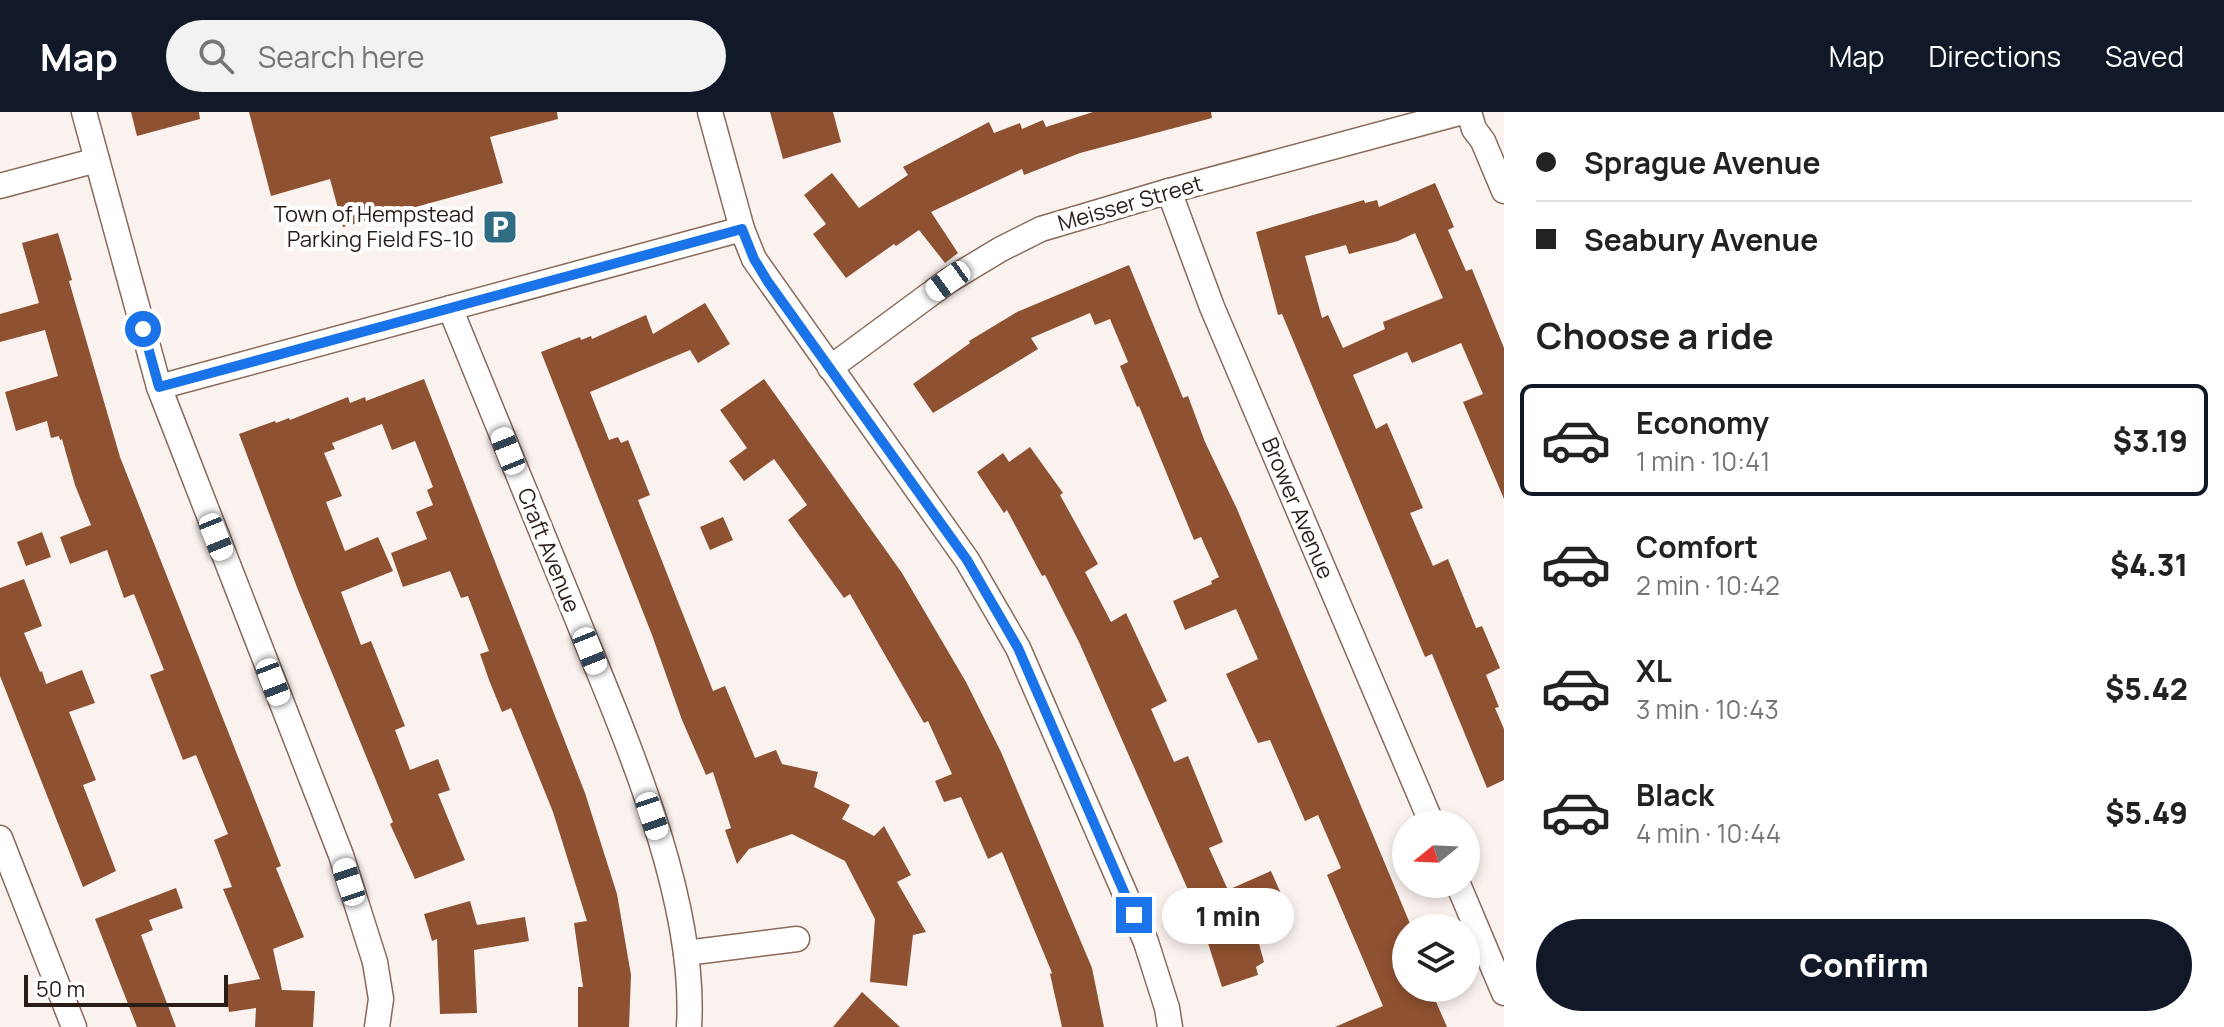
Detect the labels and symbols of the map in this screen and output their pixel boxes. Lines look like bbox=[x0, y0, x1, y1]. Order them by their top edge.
street label: Meisser Street bbox=[1054, 168, 1206, 238]
place label: Town of Hempstead Parking Field FS-10 bbox=[274, 199, 474, 254]
parking icon: Town of Hempstead Parking Field FS-10 bbox=[481, 208, 519, 246]
car bbox=[922, 257, 974, 305]
route start bbox=[125, 311, 161, 347]
car bbox=[488, 424, 528, 478]
street label: Brower Avenue bbox=[1255, 433, 1341, 583]
street label: Craft Avenue bbox=[510, 483, 588, 617]
car bbox=[196, 510, 236, 564]
car bbox=[570, 624, 610, 678]
car bbox=[253, 655, 293, 709]
car bbox=[633, 789, 671, 843]
north arrow bbox=[1392, 810, 1480, 898]
car bbox=[330, 855, 368, 909]
callout: 1 min bbox=[1162, 887, 1294, 943]
route end bbox=[1116, 897, 1152, 933]
scale bar bbox=[24, 971, 228, 1007]

